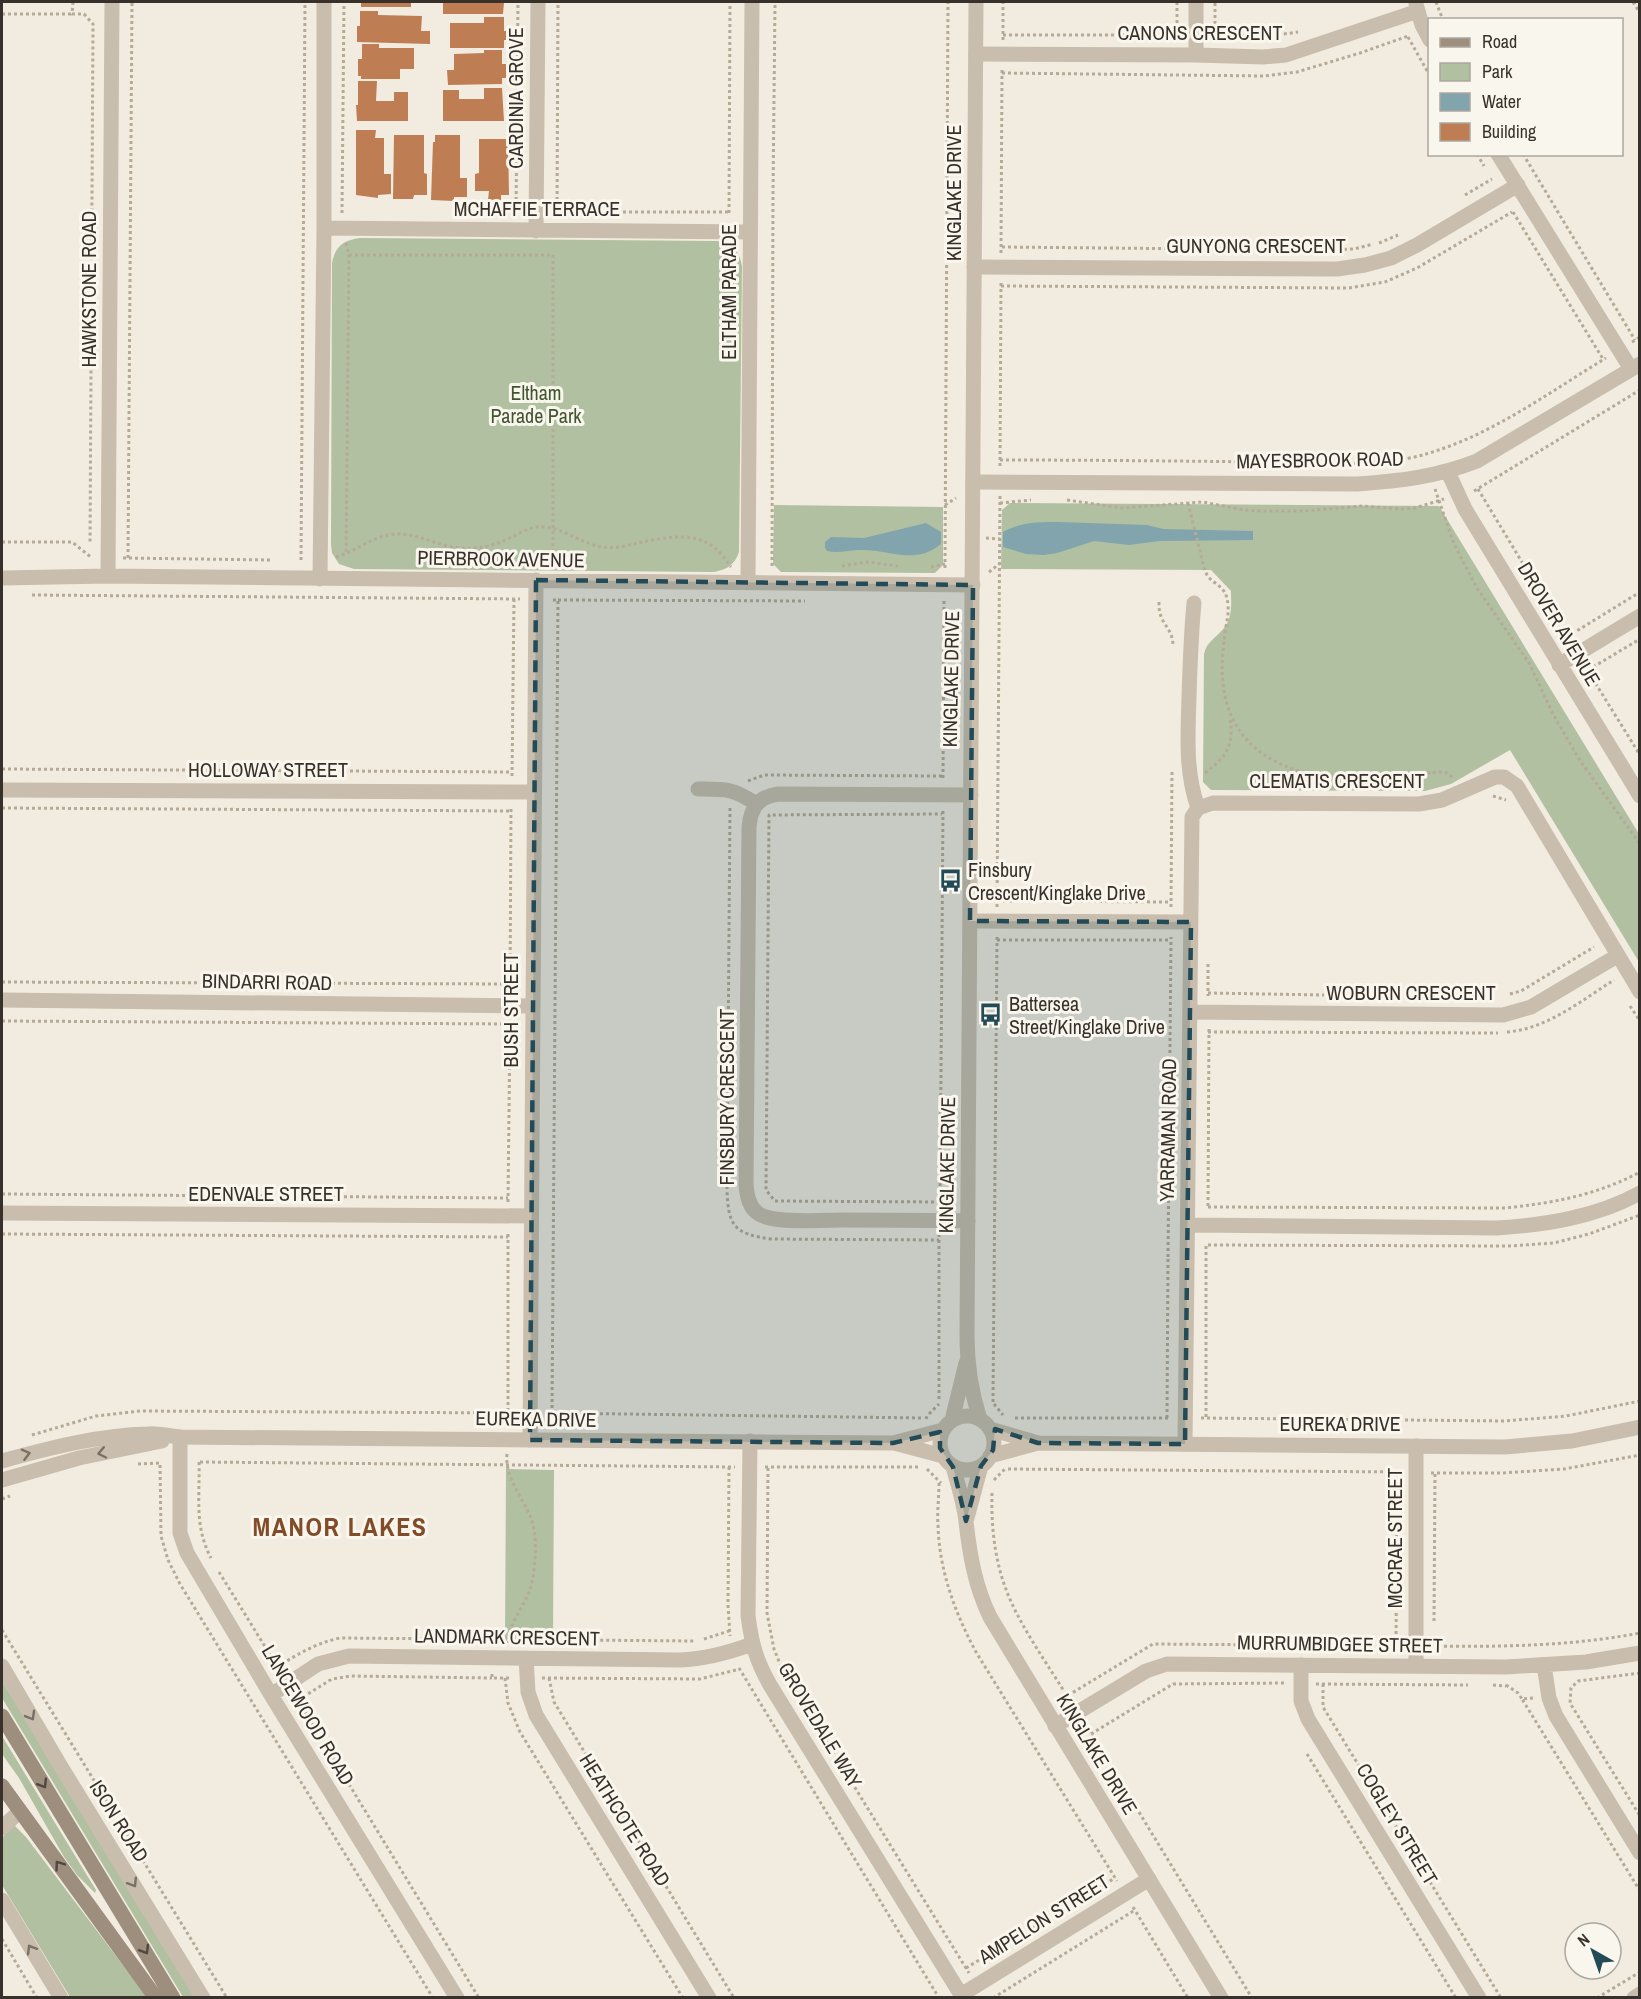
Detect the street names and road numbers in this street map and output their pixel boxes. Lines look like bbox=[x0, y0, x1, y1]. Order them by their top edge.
street label: CANONS CRESCENT bbox=[1118, 19, 1282, 46]
street label: CARDINIA GROVE bbox=[502, 27, 529, 169]
street label: KINGLAKE DRIVE bbox=[940, 125, 967, 261]
street label: MCHAFFIE TERRACE bbox=[454, 195, 620, 222]
street label: HAWKSTONE ROAD bbox=[75, 211, 102, 367]
street label: ELTHAM PARADE bbox=[715, 224, 742, 360]
street label: GUNYONG CRESCENT bbox=[1166, 232, 1346, 259]
street label: MAYESBROOK ROAD bbox=[1236, 445, 1404, 474]
street label: PIERBROOK AVENUE bbox=[417, 544, 585, 573]
street label: DROVER AVENUE bbox=[1512, 557, 1607, 691]
street label: KINGLAKE DRIVE bbox=[936, 610, 965, 748]
street label: HOLLOWAY STREET bbox=[188, 756, 348, 783]
street label: CLEMATIS CRESCENT bbox=[1249, 767, 1425, 794]
street label: BUSH STREET bbox=[497, 953, 524, 1067]
street label: BINDARRI ROAD bbox=[202, 967, 332, 996]
street label: WOBURN CRESCENT bbox=[1326, 979, 1496, 1006]
street label: FINSBURY CRESCENT bbox=[713, 1008, 740, 1186]
street label: YARRAMAN ROAD bbox=[1153, 1058, 1182, 1202]
street label: KINGLAKE DRIVE bbox=[932, 1096, 961, 1234]
street label: EDENVALE STREET bbox=[188, 1180, 344, 1207]
street label: EUREKA DRIVE bbox=[475, 1404, 597, 1433]
street label: EUREKA DRIVE bbox=[1279, 1410, 1401, 1437]
street label: MCCRAE STREET bbox=[1381, 1468, 1408, 1608]
street label: LANDMARK CRESCENT bbox=[414, 1621, 600, 1652]
street label: MURRUMBIDGEE STREET bbox=[1237, 1628, 1443, 1659]
street label: LANCEWOOD ROAD bbox=[256, 1639, 361, 1790]
street label: GROVEDALE WAY bbox=[772, 1657, 869, 1793]
street label: KINGLAKE DRIVE bbox=[1051, 1688, 1144, 1819]
street label: HEATHCOTE ROAD bbox=[574, 1748, 677, 1891]
street label: COGLEY STREET bbox=[1350, 1758, 1444, 1890]
street label: ISON ROAD bbox=[84, 1775, 155, 1867]
street label: AMPELON STREET bbox=[972, 1868, 1114, 1970]

